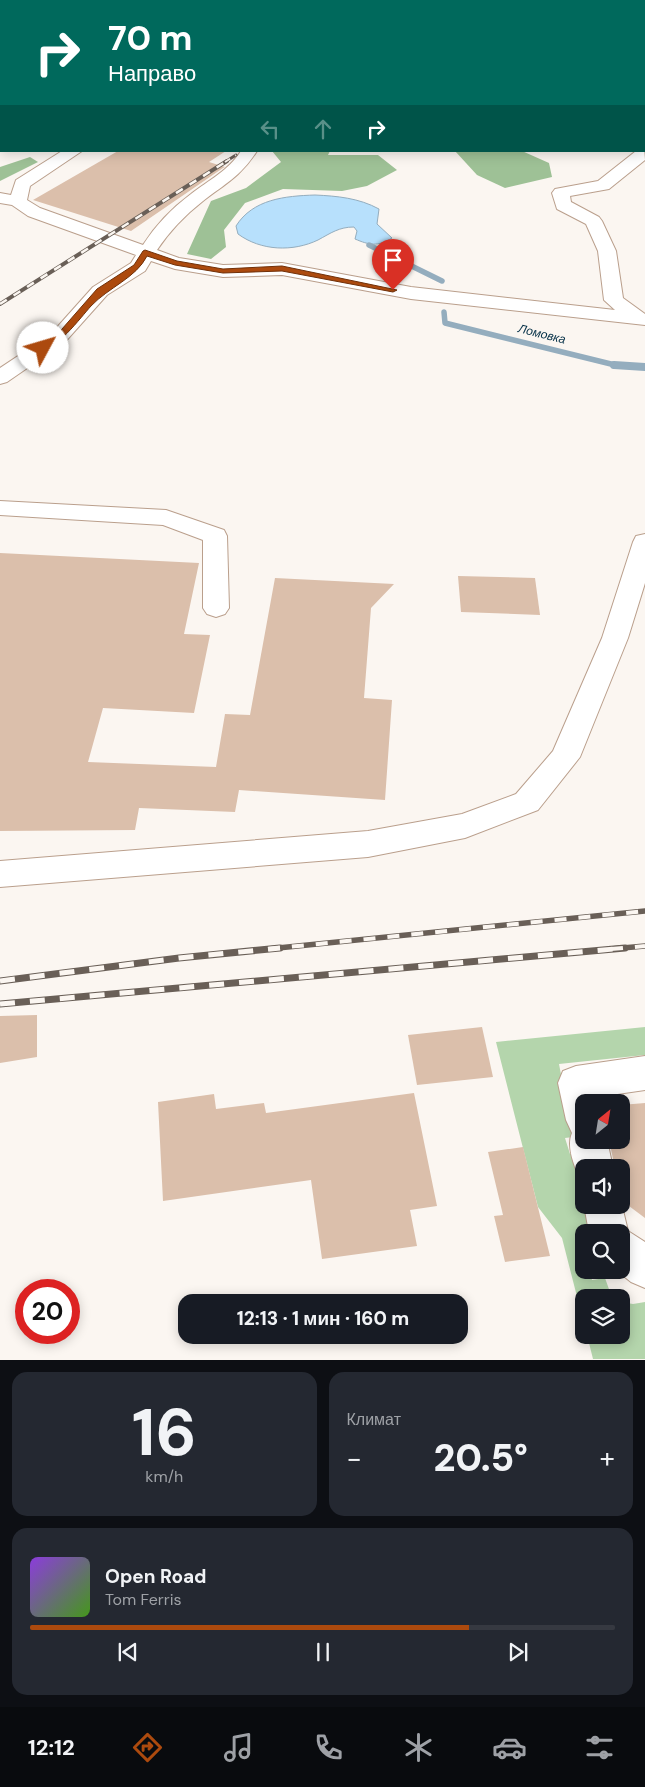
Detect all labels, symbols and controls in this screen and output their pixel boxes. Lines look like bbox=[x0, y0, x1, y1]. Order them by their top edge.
text: 70 m bbox=[108, 15, 192, 61]
icon: right bbox=[25, 20, 90, 85]
text: Направо bbox=[108, 59, 196, 88]
icon: left bbox=[256, 115, 284, 143]
icon: ahead bbox=[309, 115, 337, 143]
icon: right bbox=[362, 115, 390, 143]
pin bbox=[372, 239, 414, 290]
icon: arrive bbox=[379, 246, 407, 274]
water label: Ломовка bbox=[516, 320, 568, 348]
position arrow bbox=[16, 321, 68, 373]
north arrow bbox=[575, 1094, 630, 1149]
map controls bbox=[575, 1094, 630, 1344]
button: sound bbox=[575, 1159, 630, 1214]
button: search bbox=[575, 1224, 630, 1279]
speed limit sign: 20 bbox=[15, 1279, 80, 1344]
button: layers bbox=[575, 1289, 630, 1344]
text: 12:13 · 1 мин · 160 m bbox=[237, 1306, 409, 1331]
text: 16 bbox=[132, 1391, 197, 1475]
text: Климат bbox=[347, 1409, 401, 1430]
text: 20.5° bbox=[434, 1433, 528, 1483]
text: − bbox=[347, 1440, 362, 1477]
text: + bbox=[600, 1440, 615, 1477]
text: km/h bbox=[145, 1466, 183, 1487]
text: Open Road bbox=[105, 1564, 207, 1589]
text: Tom Ferris bbox=[105, 1589, 182, 1610]
icon: previous bbox=[114, 1638, 142, 1666]
icon: pause bbox=[309, 1638, 337, 1666]
icon: next bbox=[504, 1638, 532, 1666]
icon: directions bbox=[130, 1730, 165, 1765]
icon: music bbox=[221, 1730, 256, 1765]
icon: phone bbox=[311, 1730, 346, 1765]
icon: climate bbox=[401, 1730, 436, 1765]
icon: car bbox=[492, 1730, 527, 1765]
icon: filters bbox=[582, 1730, 617, 1765]
text: 12:12 bbox=[28, 1733, 75, 1762]

